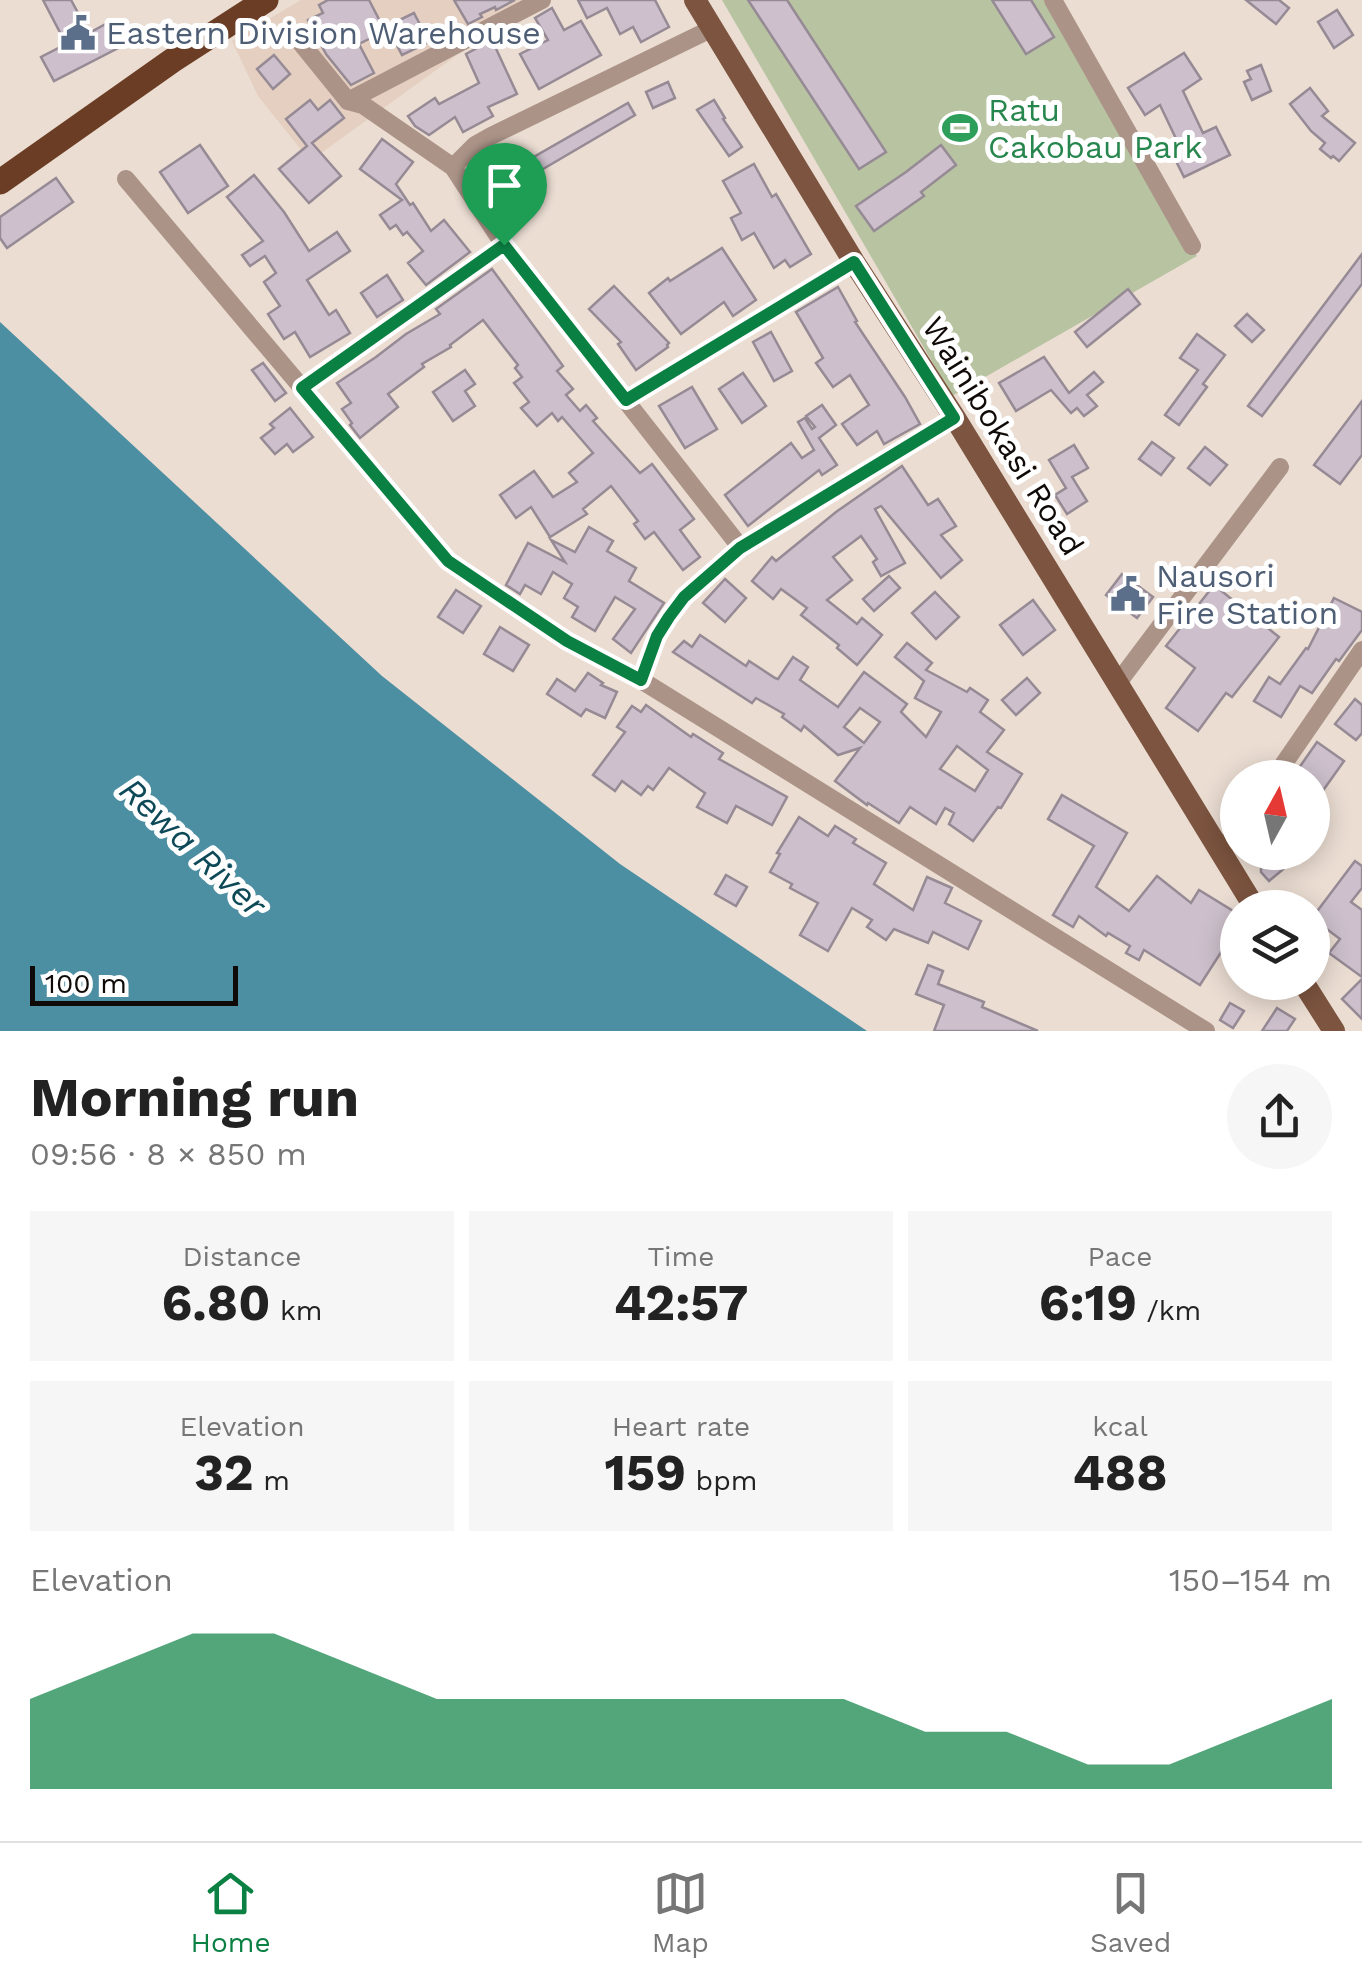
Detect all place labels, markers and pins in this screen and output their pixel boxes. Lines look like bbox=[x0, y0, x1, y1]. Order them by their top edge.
public building icon: Eastern Division Warehouse bbox=[59, 14, 97, 52]
place label: Eastern Division Warehouse bbox=[106, 14, 541, 52]
place label: Ratu Cakobau Park bbox=[988, 91, 1203, 166]
sports icon: Ratu Cakobau Park bbox=[941, 109, 979, 147]
pin bbox=[462, 143, 547, 246]
place label: Nausori Fire Station bbox=[1156, 557, 1338, 632]
public building icon: Nausori Fire Station bbox=[1109, 575, 1147, 613]

